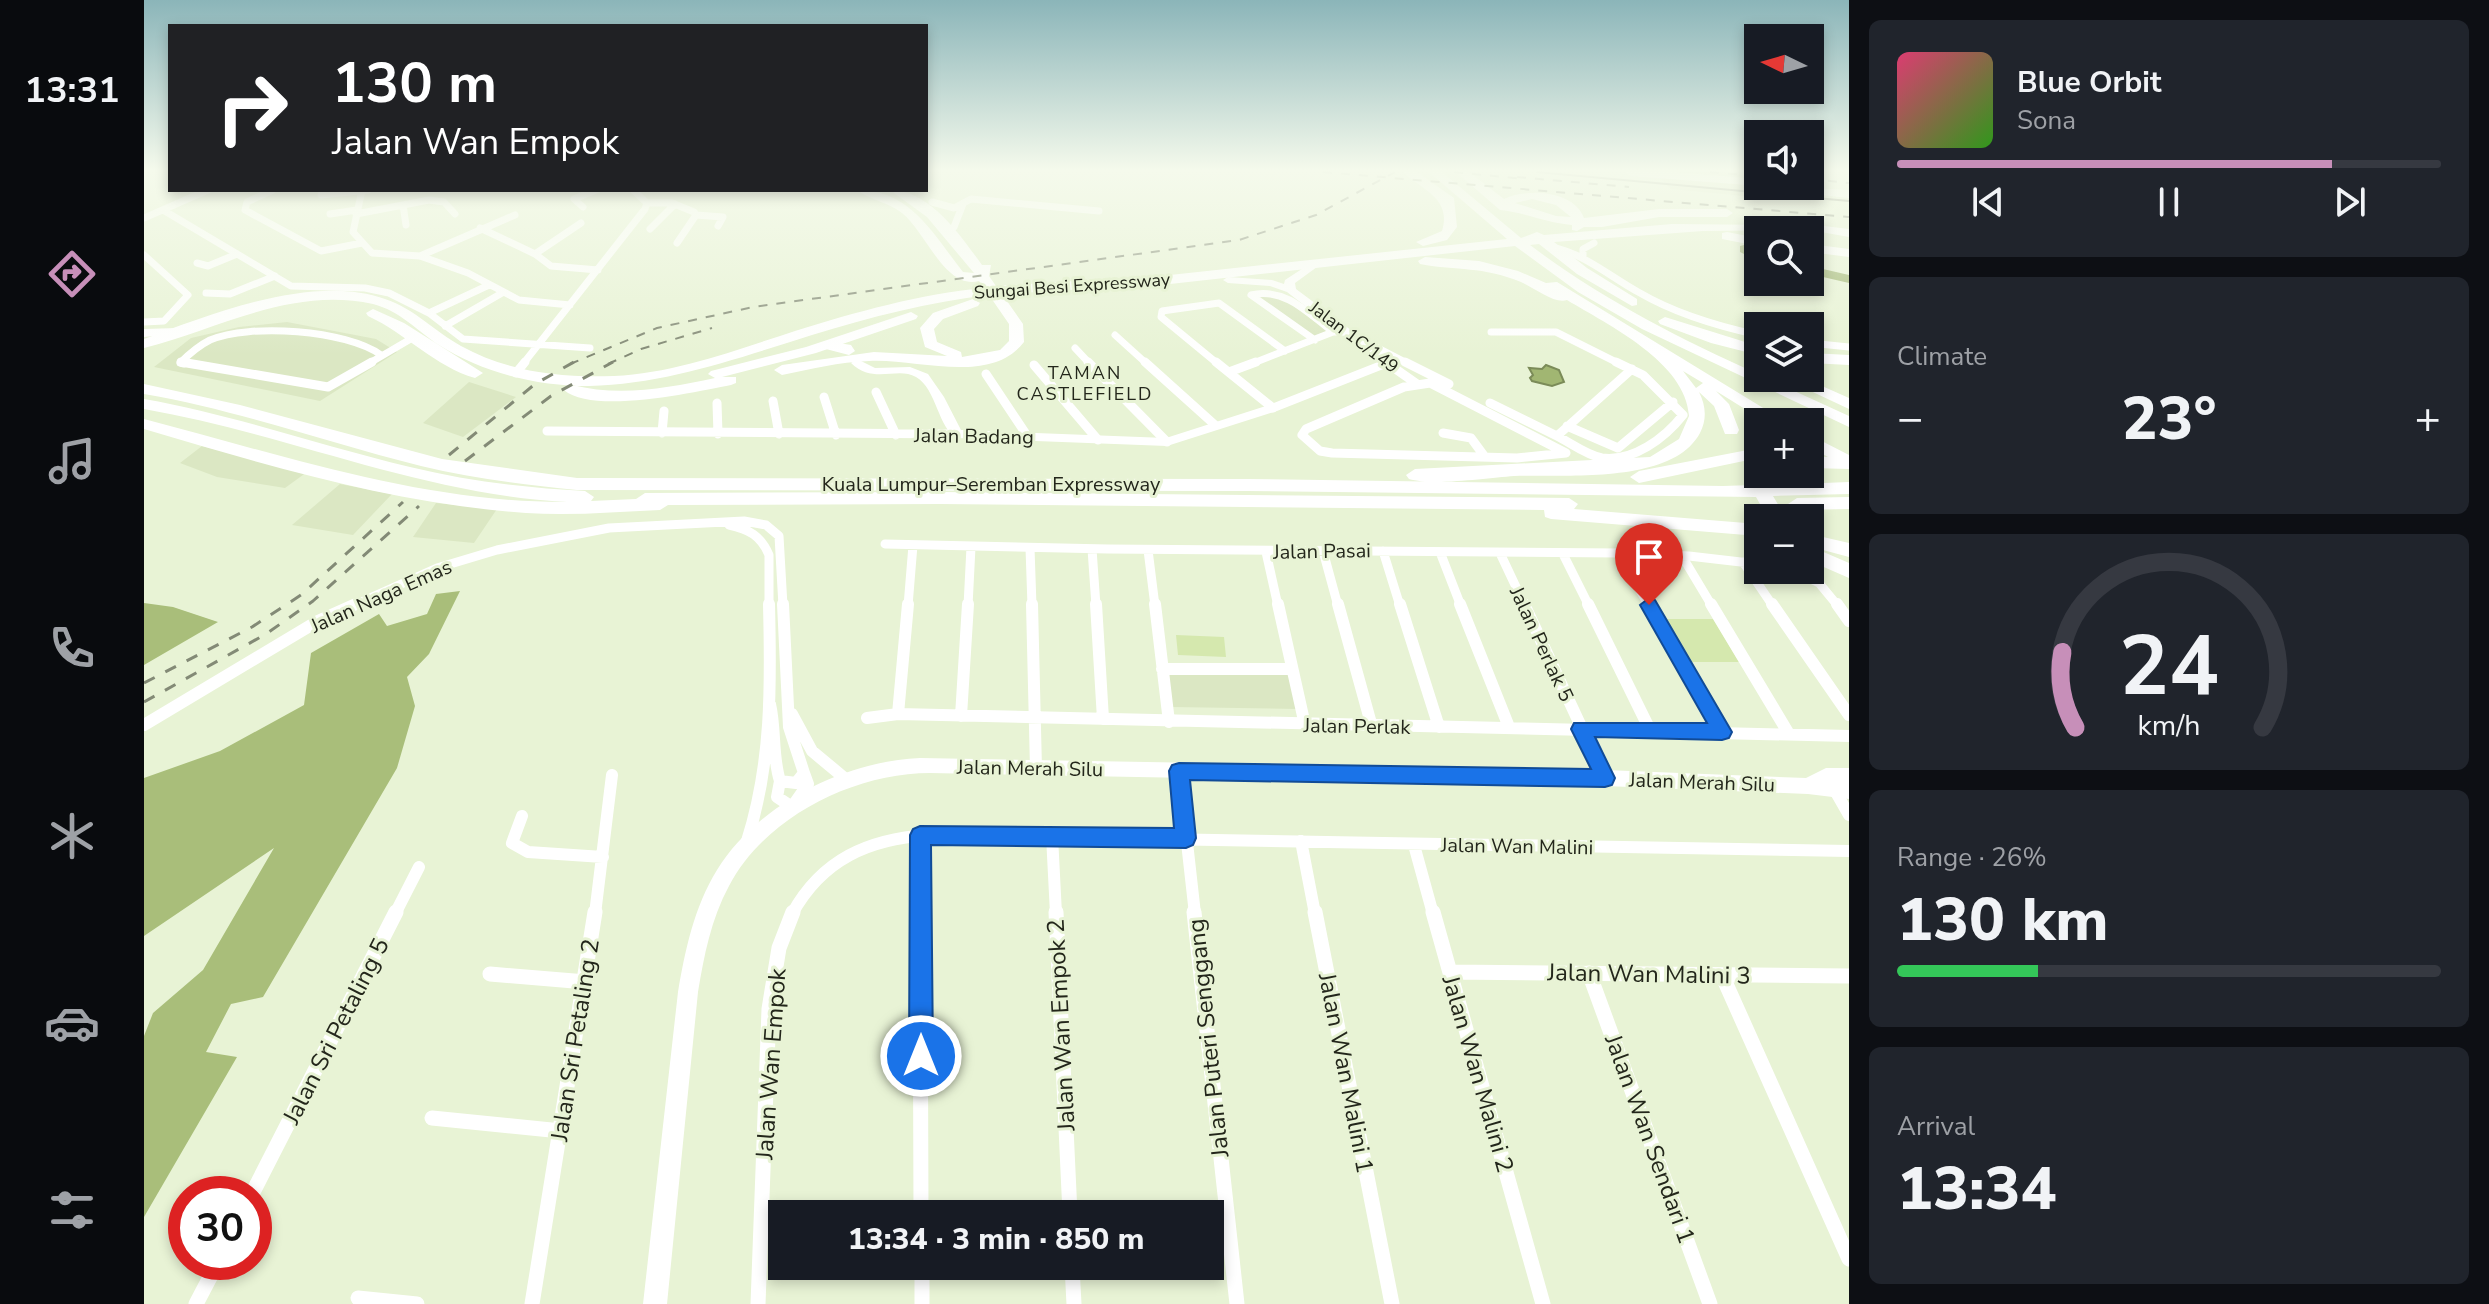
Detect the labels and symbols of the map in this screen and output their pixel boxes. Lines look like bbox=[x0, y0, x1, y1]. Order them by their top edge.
north arrow bbox=[1744, 24, 1824, 104]
street label: Sungai Besi Expressway bbox=[973, 267, 1172, 305]
street label: Jalan 1C/149 bbox=[1304, 295, 1403, 378]
district label: TAMAN CASTLEFIELD bbox=[1017, 361, 1153, 406]
street label: Jalan Badang bbox=[913, 422, 1034, 451]
street label: Kuala Lumpur–Seremban Expressway bbox=[822, 471, 1161, 498]
pin bbox=[1615, 523, 1683, 605]
street label: Jalan Pasai bbox=[1272, 537, 1371, 566]
street label: Jalan Naga Emas bbox=[305, 553, 456, 640]
street label: Jalan Perlak 5 bbox=[1503, 582, 1580, 706]
street label: Jalan Perlak bbox=[1302, 712, 1412, 741]
street label: Jalan Merah Silu bbox=[956, 754, 1103, 783]
street label: Jalan Merah Silu bbox=[1628, 766, 1775, 799]
street label: Jalan Wan Malini bbox=[1440, 832, 1593, 861]
street label: Jalan Puteri Senggang bbox=[1180, 917, 1237, 1160]
street label: Jalan Wan Empok 2 bbox=[1039, 918, 1083, 1133]
street label: Jalan Sri Petaling 5 bbox=[275, 933, 397, 1130]
street label: Jalan Sri Petaling 2 bbox=[543, 936, 607, 1145]
street label: Jalan Wan Malini 3 bbox=[1546, 956, 1751, 992]
street label: Jalan Wan Empok bbox=[748, 966, 794, 1162]
street label: Jalan Wan Malini 1 bbox=[1311, 969, 1381, 1176]
street label: Jalan Wan Malini 2 bbox=[1434, 971, 1521, 1176]
position arrow bbox=[879, 1014, 963, 1098]
street label: Jalan Wan Sendari 1 bbox=[1597, 1029, 1703, 1248]
speed limit sign: 30 bbox=[168, 1176, 272, 1280]

